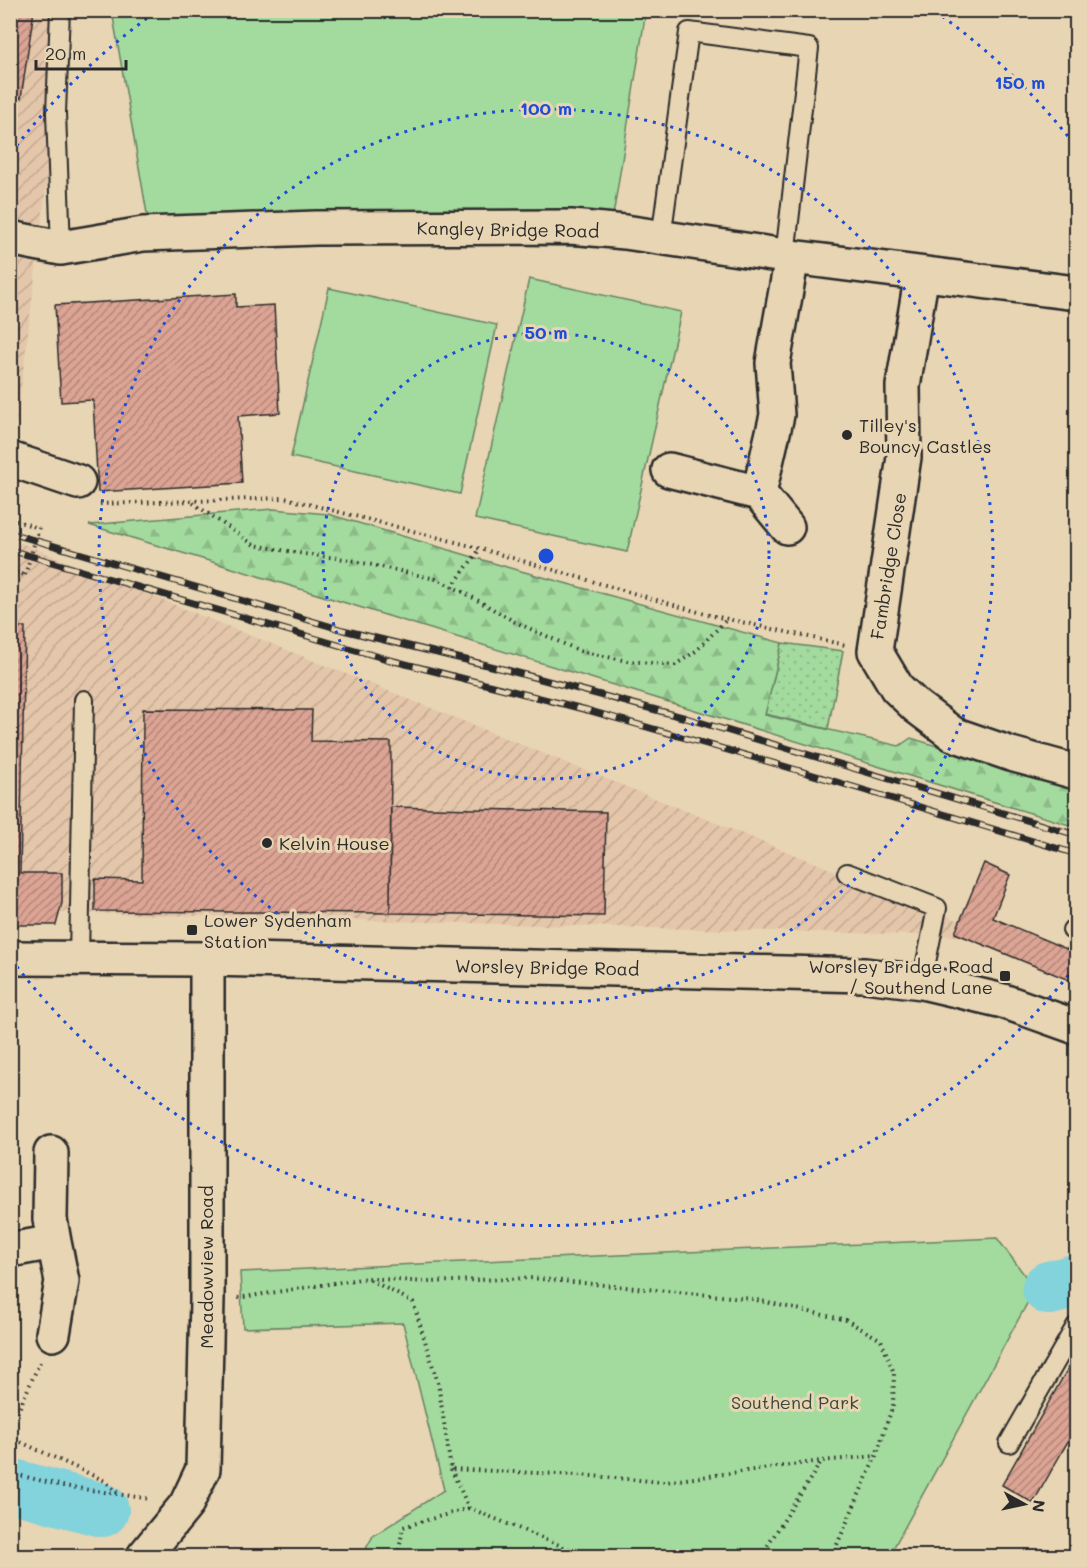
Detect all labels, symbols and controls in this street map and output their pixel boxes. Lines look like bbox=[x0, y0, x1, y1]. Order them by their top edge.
scale bar bbox=[36, 33, 126, 71]
text: 20 m bbox=[45, 41, 86, 65]
text: 150 m bbox=[995, 70, 1045, 94]
text: 100 m bbox=[520, 96, 572, 120]
street label: Kangley Bridge Road bbox=[416, 215, 600, 243]
text: 50 m bbox=[525, 320, 567, 344]
place label: Tilley's Bouncy Castles bbox=[859, 413, 992, 458]
marker: Tilley's Bouncy Castles bbox=[840, 428, 854, 442]
street label: Fambridge Close bbox=[865, 491, 911, 641]
centre of rings bbox=[536, 546, 556, 566]
place label: Kelvin House bbox=[279, 831, 390, 855]
marker: Kelvin House bbox=[260, 836, 274, 850]
place label: Lower Sydenham Station bbox=[204, 908, 352, 953]
marker: Lower Sydenham Station bbox=[185, 923, 199, 937]
street label: Worsley Bridge Road bbox=[455, 953, 639, 981]
place label: Worsley Bridge Road / Southend Lane bbox=[809, 954, 993, 999]
marker: Worsley Bridge Road / Southend Lane bbox=[998, 969, 1012, 983]
street label: Meadowview Road bbox=[194, 1185, 218, 1349]
park label: Southend Park bbox=[731, 1390, 859, 1414]
north arrow bbox=[994, 1474, 1054, 1534]
text: N bbox=[1028, 1499, 1051, 1514]

